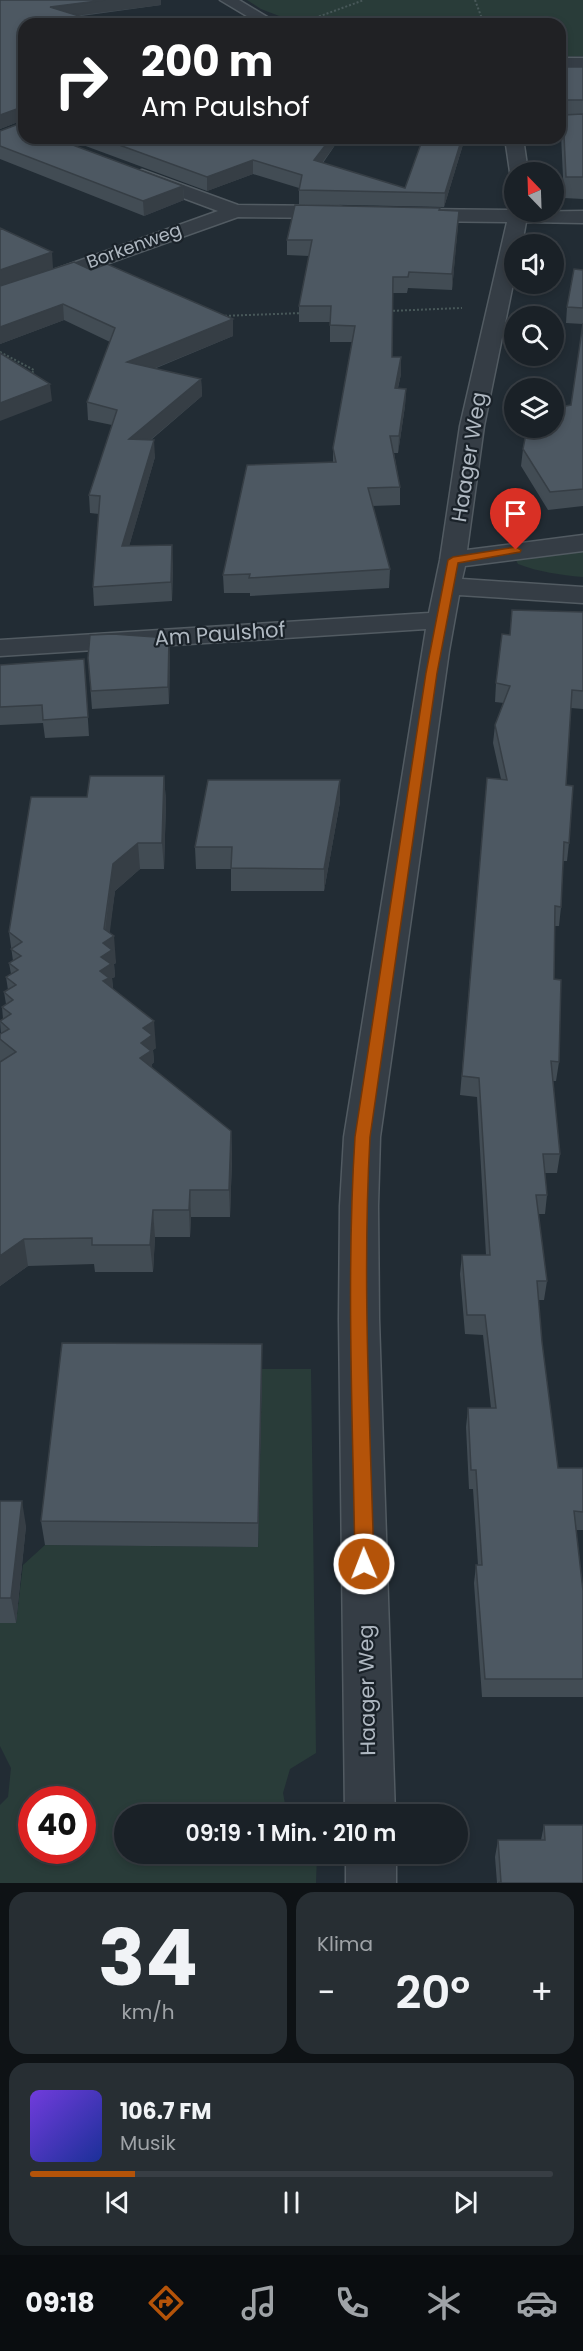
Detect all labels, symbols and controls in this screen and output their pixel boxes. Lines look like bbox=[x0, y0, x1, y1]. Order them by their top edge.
text: 200 m bbox=[141, 32, 273, 91]
icon: right bbox=[42, 42, 120, 120]
text: Am Paulshof bbox=[141, 88, 310, 125]
north arrow bbox=[504, 162, 564, 222]
map controls bbox=[504, 162, 564, 438]
street label: Borkenweg bbox=[83, 217, 185, 274]
button: sound bbox=[504, 234, 564, 294]
button: search bbox=[504, 306, 564, 366]
button: layers bbox=[504, 378, 564, 438]
street label: Haager Weg bbox=[444, 390, 493, 524]
pin bbox=[490, 488, 541, 550]
icon: arrive bbox=[499, 497, 532, 530]
street label: Am Paulshof bbox=[154, 614, 286, 653]
position arrow bbox=[332, 1532, 396, 1596]
street label: Haager Weg bbox=[351, 1624, 382, 1756]
speed limit sign: 40 bbox=[18, 1786, 96, 1864]
text: 09:19 · 1 Min. · 210 m bbox=[186, 1818, 396, 1849]
text: 34 bbox=[98, 1903, 198, 2012]
text: Klima bbox=[317, 1930, 373, 1958]
text: 20° bbox=[395, 1961, 470, 2024]
text: − bbox=[317, 1969, 335, 2016]
text: + bbox=[530, 1969, 553, 2016]
text: km/h bbox=[121, 1998, 175, 2026]
text: 106.7 FM bbox=[120, 2096, 212, 2127]
text: Musik bbox=[120, 2129, 176, 2157]
icon: previous bbox=[101, 2186, 134, 2219]
icon: pause bbox=[275, 2186, 308, 2219]
icon: next bbox=[449, 2186, 482, 2219]
icon: directions bbox=[145, 2282, 187, 2324]
icon: music bbox=[238, 2282, 280, 2324]
icon: phone bbox=[331, 2282, 373, 2324]
icon: climate bbox=[423, 2282, 465, 2324]
icon: car bbox=[516, 2282, 558, 2324]
text: 09:18 bbox=[25, 2284, 95, 2321]

